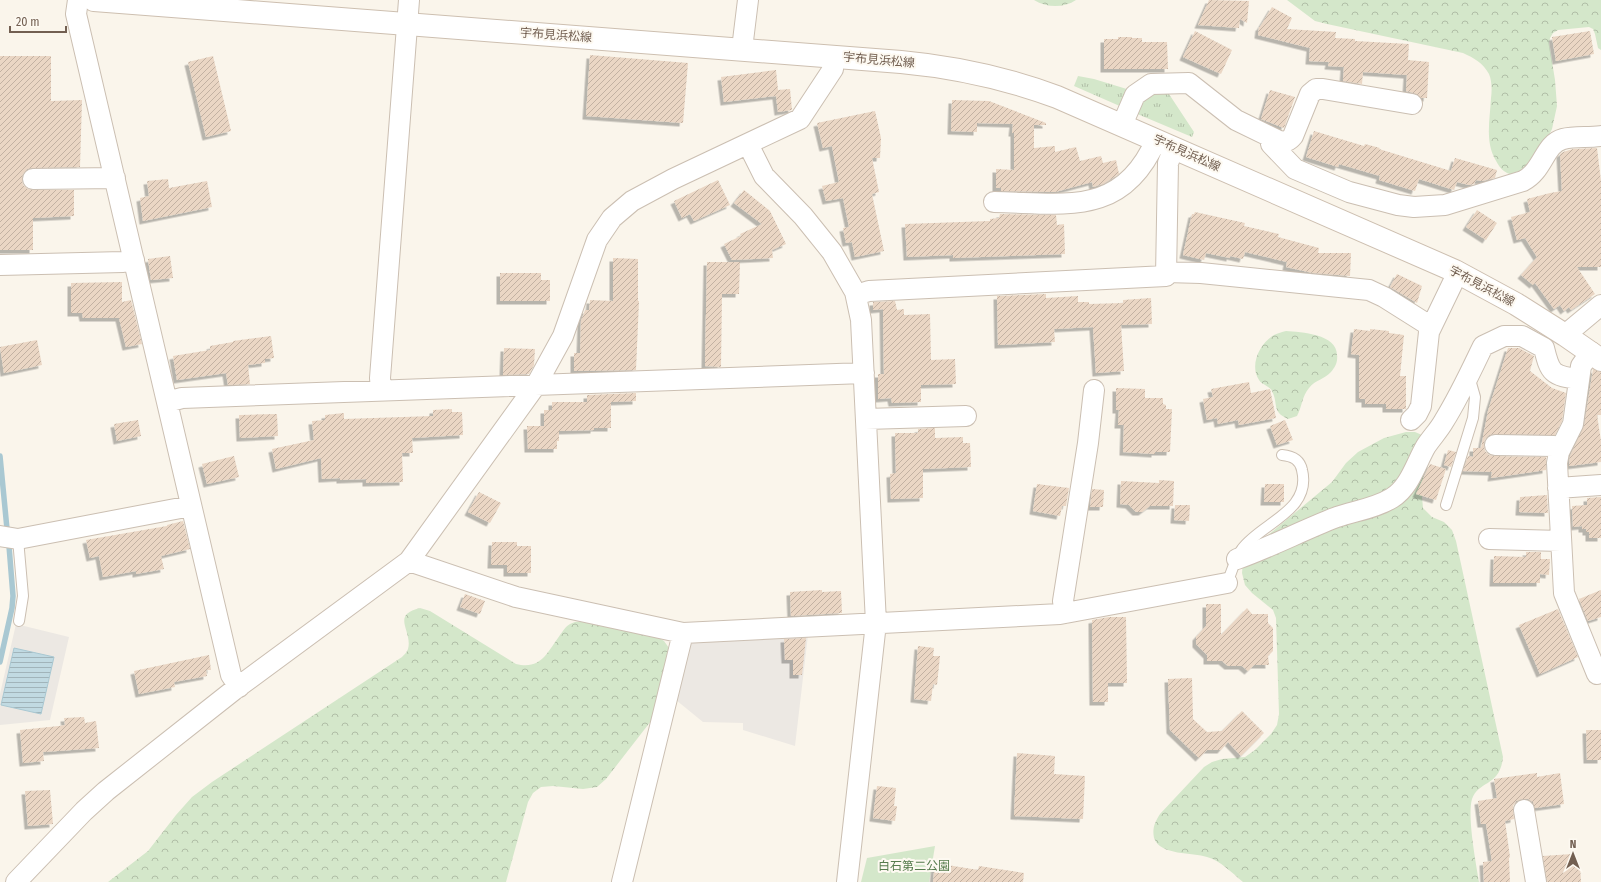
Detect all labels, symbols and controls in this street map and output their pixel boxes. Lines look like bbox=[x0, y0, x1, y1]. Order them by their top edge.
scale bar bbox=[10, 8, 66, 34]
text: 20 m bbox=[16, 15, 40, 29]
street label: 宇布見浜松線 bbox=[520, 26, 592, 44]
street label: 宇布見浜松線 bbox=[843, 50, 915, 70]
street label: 宇布見浜松線 bbox=[1151, 132, 1223, 174]
street label: 宇布見浜松線 bbox=[1447, 263, 1517, 309]
north arrow bbox=[1553, 834, 1593, 874]
text: N bbox=[1570, 838, 1576, 851]
park label: 白石第二公園 bbox=[878, 859, 950, 873]

